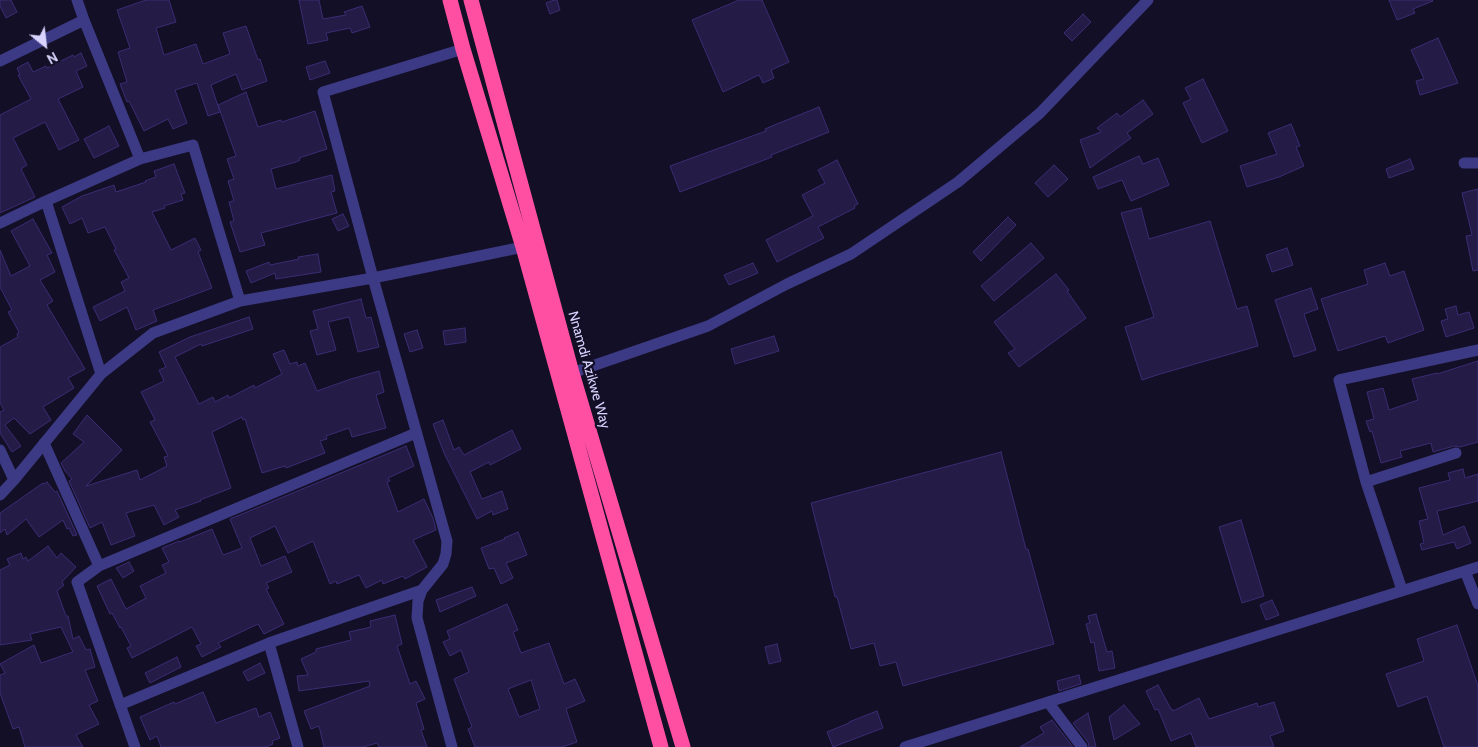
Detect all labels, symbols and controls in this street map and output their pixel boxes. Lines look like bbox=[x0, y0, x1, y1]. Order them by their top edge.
north arrow bbox=[20, 20, 70, 70]
text: N bbox=[44, 48, 61, 68]
street label: Nnamdi Azikwe Way bbox=[564, 309, 614, 431]

